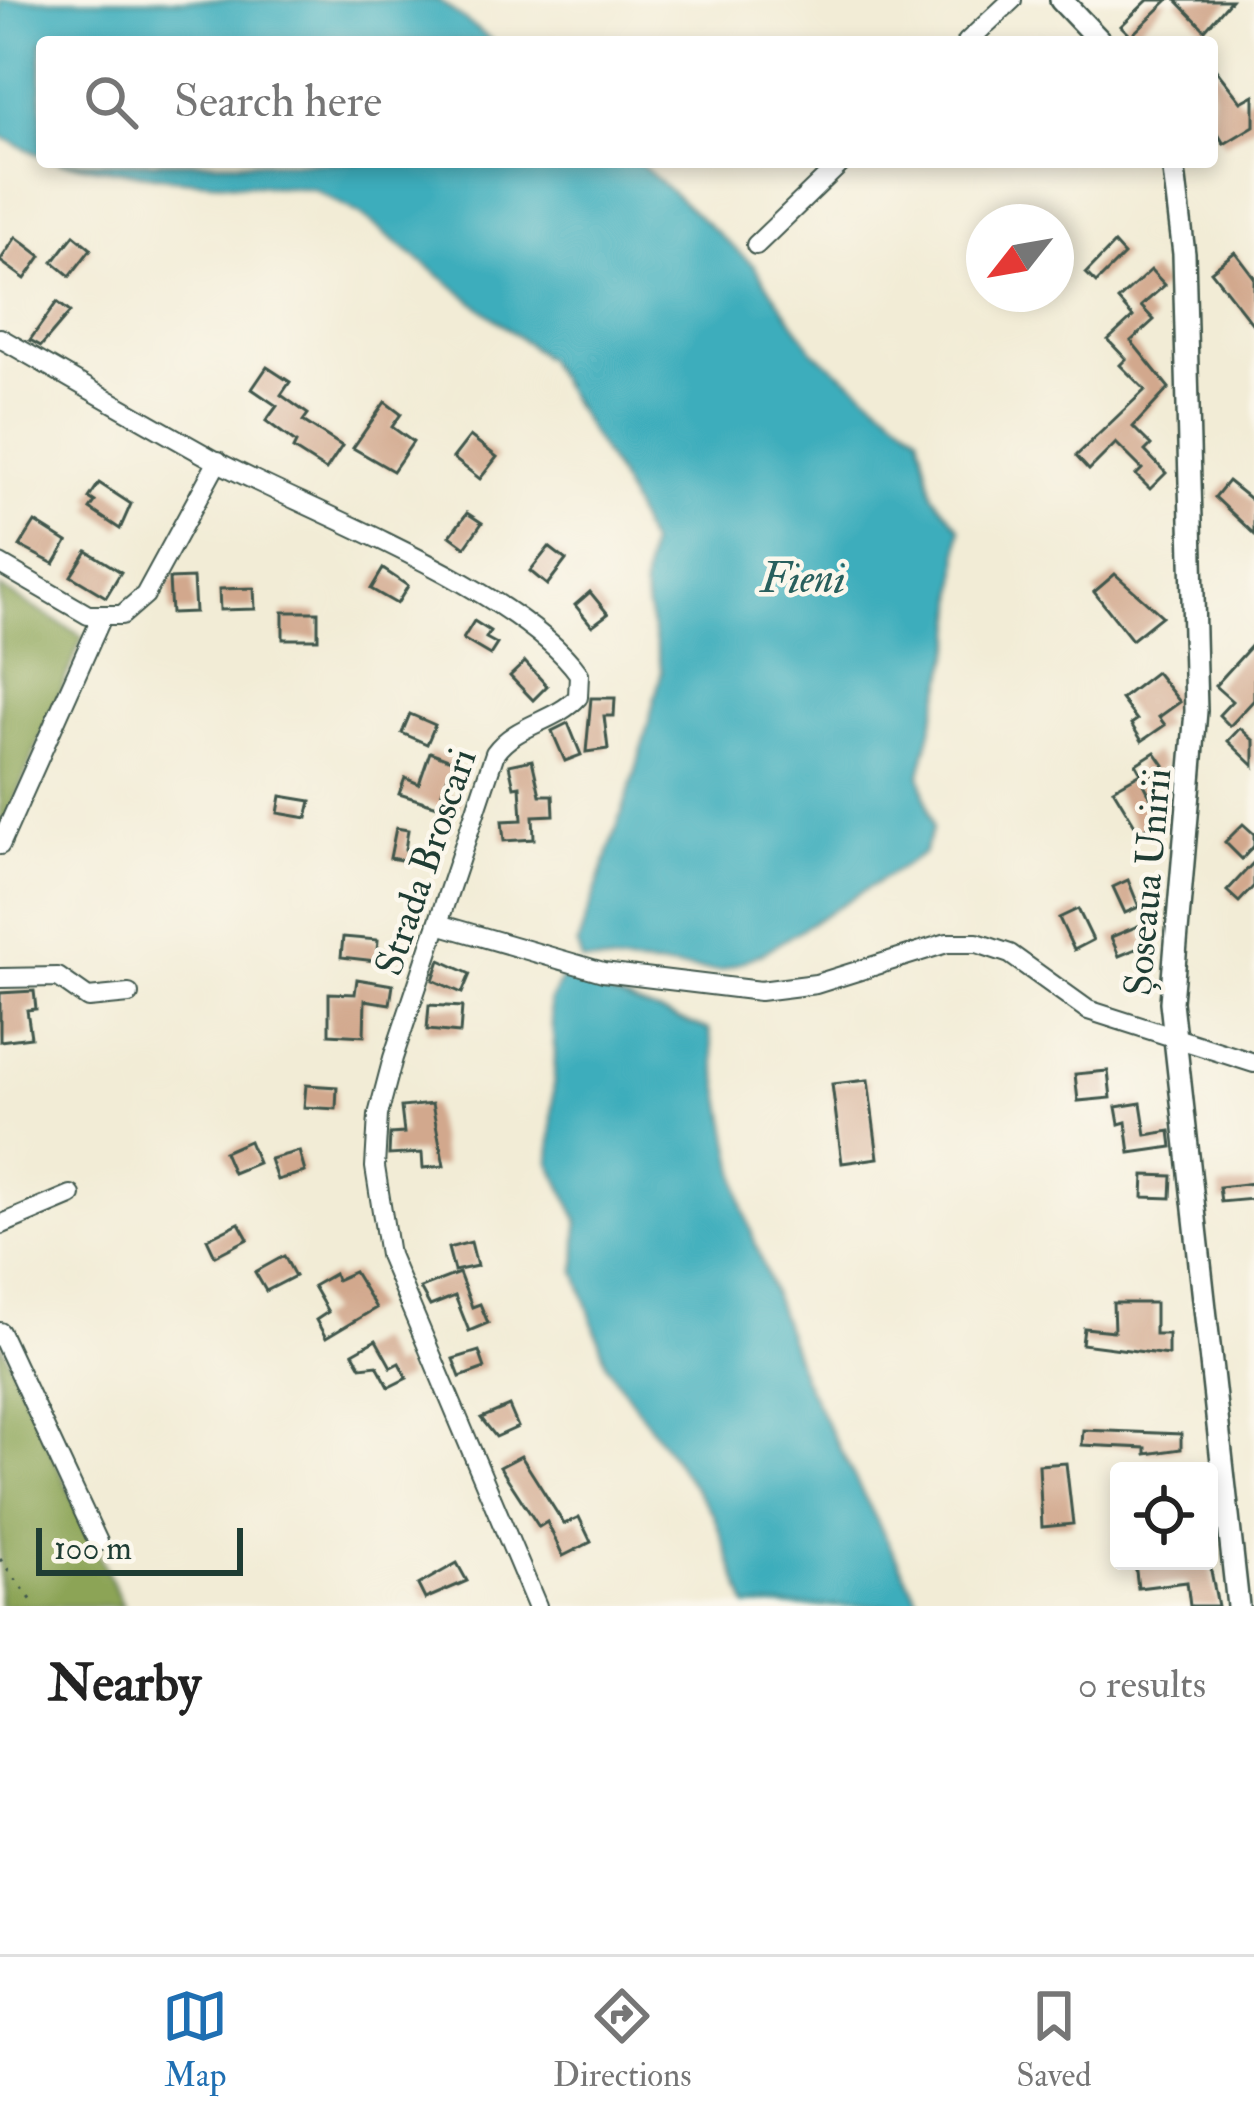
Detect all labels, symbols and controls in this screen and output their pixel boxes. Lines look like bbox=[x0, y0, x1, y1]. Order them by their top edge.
search box bbox=[36, 36, 1218, 168]
icon: search bbox=[78, 69, 144, 135]
text: Search here bbox=[174, 74, 382, 130]
north arrow bbox=[966, 204, 1074, 312]
water label: Fieni bbox=[759, 553, 845, 605]
street label: Strada Broscari bbox=[364, 742, 488, 982]
street label: Șoseaua Unirii bbox=[1114, 766, 1182, 998]
map controls bbox=[1110, 1462, 1218, 1570]
button: locate bbox=[1110, 1462, 1218, 1570]
scale bar bbox=[36, 1522, 243, 1575]
text: 100 m bbox=[54, 1528, 132, 1569]
text: Nearby bbox=[48, 1652, 201, 1716]
text: 0 results bbox=[1078, 1660, 1206, 1709]
tab: Map bbox=[162, 1983, 228, 2096]
tab: Directions bbox=[553, 1983, 692, 2096]
tab: Saved bbox=[1016, 1983, 1092, 2096]

